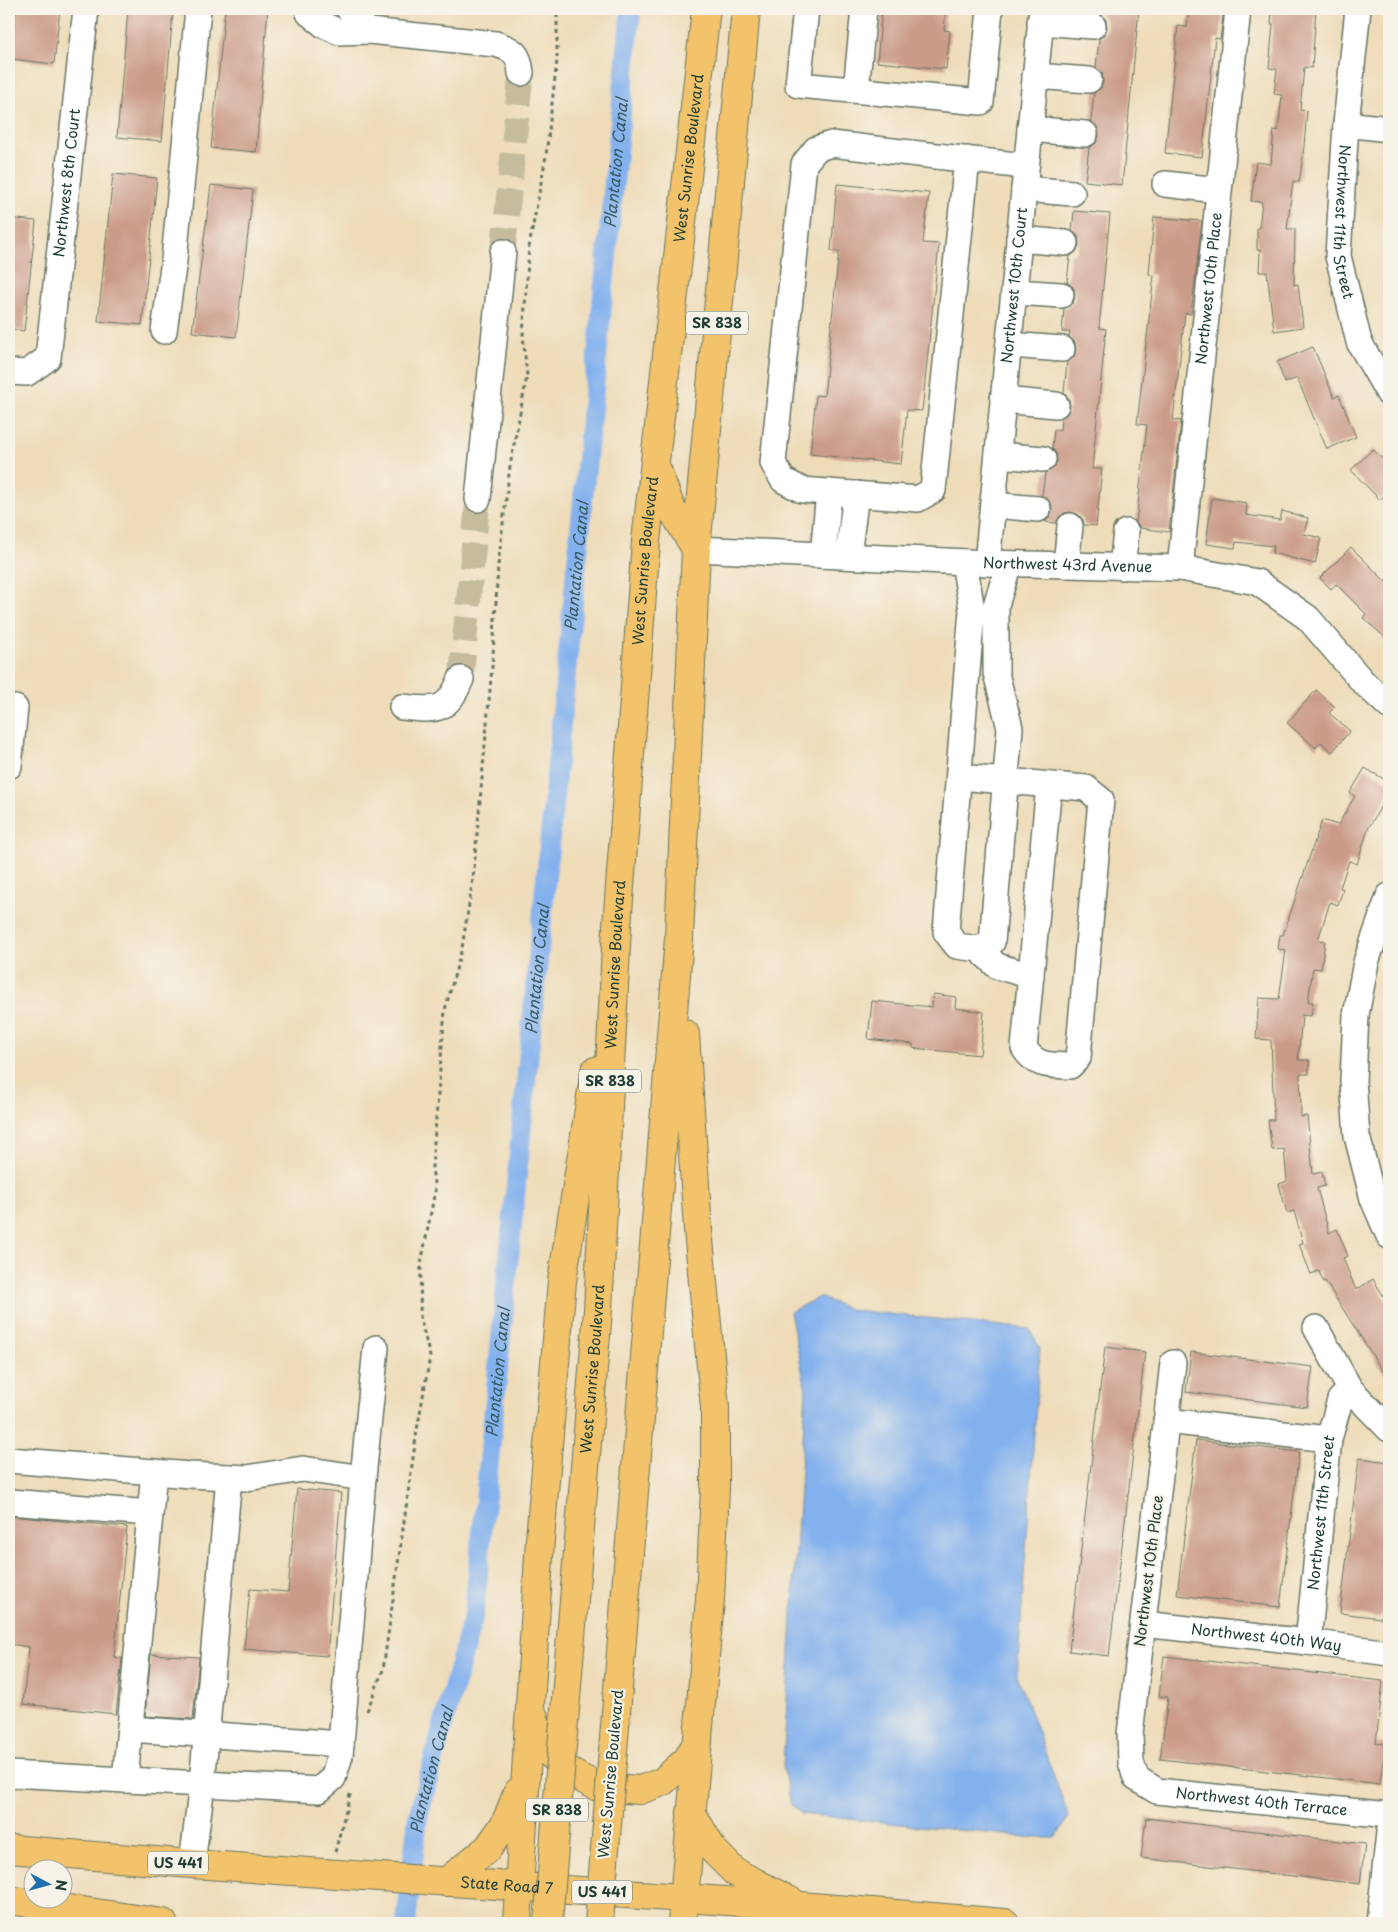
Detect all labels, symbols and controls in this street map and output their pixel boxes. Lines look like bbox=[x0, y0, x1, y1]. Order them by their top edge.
street label: West Sunrise Boulevard bbox=[667, 73, 709, 244]
water label: Plantation Canal bbox=[597, 95, 633, 229]
street label: Northwest 8th Court bbox=[46, 107, 85, 258]
street label: Northwest 11th Street bbox=[1328, 144, 1361, 301]
street label: Northwest 10th Court bbox=[994, 206, 1032, 364]
street label: Northwest 10th Place bbox=[1188, 211, 1227, 366]
road number: SR 838 bbox=[686, 312, 748, 334]
street label: West Sunrise Boulevard bbox=[625, 475, 663, 646]
water label: Plantation Canal bbox=[557, 498, 594, 632]
street label: Northwest 43rd Avenue bbox=[983, 550, 1153, 577]
street label: West Sunrise Boulevard bbox=[598, 879, 630, 1050]
water label: Plantation Canal bbox=[518, 901, 555, 1035]
road number: SR 838 bbox=[579, 1070, 641, 1092]
street label: West Sunrise Boulevard bbox=[573, 1284, 609, 1454]
water label: Plantation Canal bbox=[478, 1304, 515, 1438]
street label: Northwest 11th Street bbox=[1300, 1432, 1340, 1591]
street label: Northwest 10th Place bbox=[1127, 1494, 1168, 1648]
street label: Northwest 40th Way bbox=[1190, 1616, 1343, 1656]
street label: West Sunrise Boulevard bbox=[591, 1689, 628, 1859]
water label: Plantation Canal bbox=[403, 1702, 459, 1835]
street label: Northwest 40th Terrace bbox=[1175, 1780, 1349, 1821]
road number: SR 838 bbox=[526, 1798, 588, 1822]
road number: US 441 bbox=[148, 1852, 208, 1875]
north arrow bbox=[22, 1860, 72, 1910]
street label: State Road 7 bbox=[459, 1870, 554, 1899]
text: N bbox=[50, 1879, 72, 1892]
road number: US 441 bbox=[572, 1880, 632, 1904]

